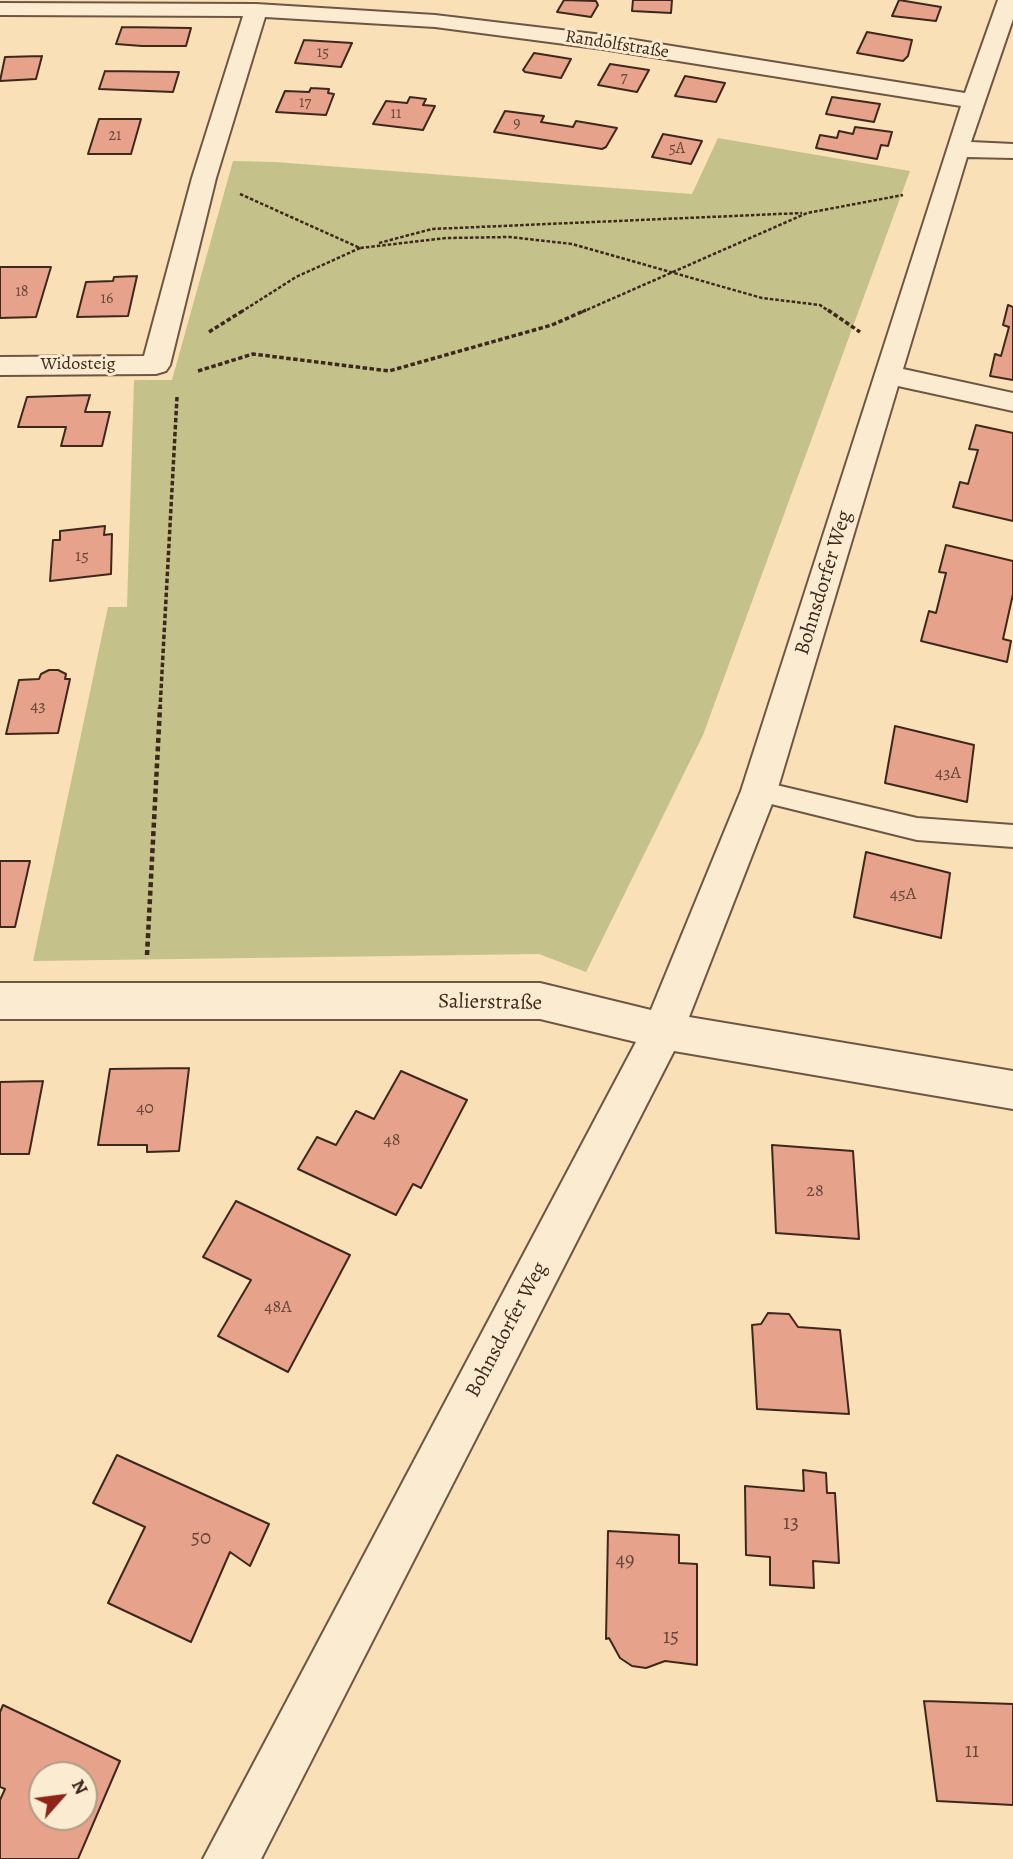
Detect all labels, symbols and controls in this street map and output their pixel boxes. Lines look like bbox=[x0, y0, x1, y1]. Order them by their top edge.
street label: Randolfstraße bbox=[564, 26, 670, 64]
house number: 15 bbox=[317, 43, 329, 63]
house number: 7 bbox=[621, 68, 627, 88]
house number: 17 bbox=[299, 93, 311, 113]
house number: 11 bbox=[391, 104, 401, 124]
house number: 9 bbox=[513, 114, 521, 134]
house number: 21 bbox=[108, 126, 122, 146]
house number: 5A bbox=[669, 139, 685, 159]
house number: 18 bbox=[15, 282, 29, 302]
house number: 16 bbox=[101, 289, 113, 309]
street label: Widosteig bbox=[40, 354, 116, 376]
street label: Bohnsdorfer Weg bbox=[790, 508, 858, 658]
house number: 15 bbox=[75, 546, 89, 568]
house number: 43 bbox=[30, 696, 46, 718]
house number: 43A bbox=[935, 763, 961, 785]
house number: 45A bbox=[890, 884, 916, 906]
street label: Salierstraße bbox=[438, 989, 542, 1017]
house number: 40 bbox=[136, 1098, 154, 1120]
house number: 48 bbox=[384, 1130, 400, 1152]
house number: 28 bbox=[806, 1181, 824, 1203]
street label: Bohnsdorfer Weg bbox=[461, 1258, 553, 1402]
house number: 48A bbox=[264, 1297, 292, 1319]
house number: 13 bbox=[783, 1511, 799, 1537]
house number: 50 bbox=[191, 1526, 211, 1552]
house number: 49 bbox=[615, 1548, 635, 1574]
house number: 15 bbox=[663, 1625, 679, 1651]
house number: 11 bbox=[965, 1739, 979, 1765]
north arrow bbox=[28, 1761, 98, 1831]
text: N bbox=[65, 1775, 95, 1799]

